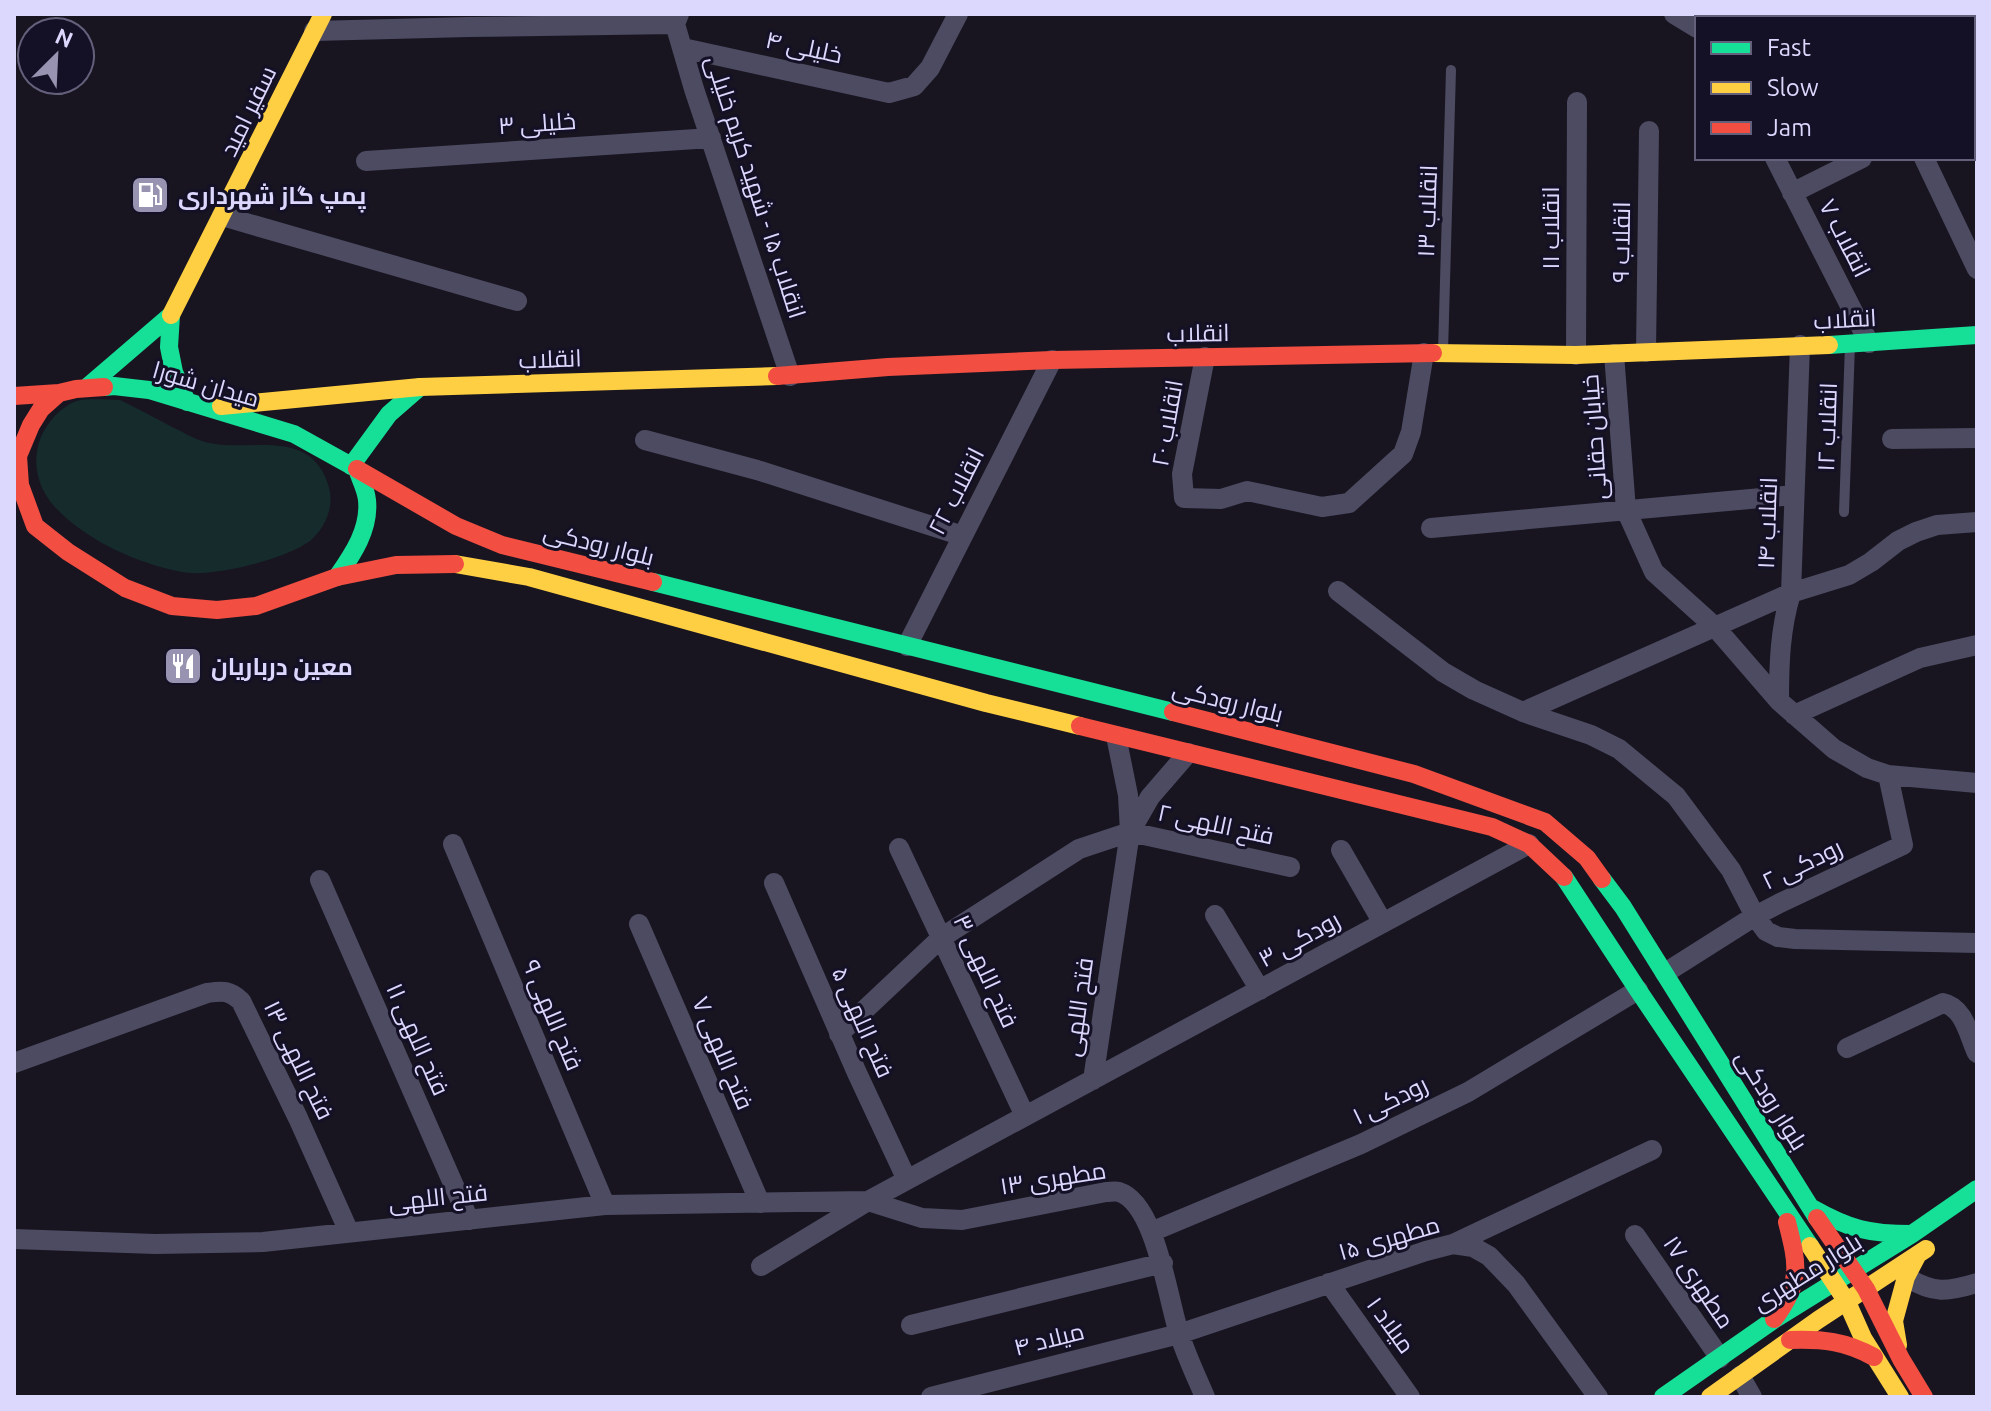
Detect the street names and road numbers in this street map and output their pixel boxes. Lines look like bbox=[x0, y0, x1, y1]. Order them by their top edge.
street label: خلیلی ۴ bbox=[763, 26, 845, 69]
street label: انقلاب ۱۵ - شهید کریم خلیلی bbox=[698, 52, 811, 323]
street label: سفیر امید bbox=[215, 62, 281, 160]
street label: خلیلی ۳ bbox=[497, 107, 577, 140]
street label: انقلاب ۱۳ bbox=[1412, 164, 1442, 258]
street label: انقلاب ۱۱ bbox=[1537, 186, 1564, 270]
street label: انقلاب ۷ bbox=[1814, 195, 1876, 281]
street label: انقلاب ۹ bbox=[1607, 201, 1635, 283]
street label: انقلاب bbox=[1813, 304, 1877, 334]
street label: انقلاب bbox=[1166, 319, 1230, 347]
street label: انقلاب bbox=[518, 344, 582, 374]
street label: میدان شورا bbox=[149, 356, 262, 413]
street label: خیابان حقانی bbox=[1576, 373, 1613, 501]
street label: انقلاب ۲۰ bbox=[1146, 378, 1188, 468]
street label: انقلاب ۱۲ bbox=[1812, 382, 1842, 472]
street label: انقلاب ۲۲ bbox=[923, 443, 989, 539]
street label: انقلاب ۱۴ bbox=[1752, 476, 1782, 570]
street label: بلوار رودکی bbox=[541, 517, 657, 572]
street label: بلوار رودکی bbox=[1170, 674, 1286, 729]
street label: فتح اللهی ۲ bbox=[1155, 799, 1276, 852]
street label: رودکی ۲ bbox=[1758, 833, 1847, 896]
street label: رودکی ۳ bbox=[1254, 906, 1345, 973]
street label: فتح اللهی ۳ bbox=[945, 910, 1024, 1033]
street label: فتح اللهی ۹ bbox=[515, 956, 588, 1076]
street label: فتح اللهی bbox=[1058, 956, 1101, 1059]
street label: فتح اللهی ۵ bbox=[824, 962, 899, 1083]
street label: فتح اللهی ۱۱ bbox=[379, 979, 455, 1101]
street label: فتح اللهی ۷ bbox=[684, 992, 759, 1115]
street label: فتح اللهی ۱۳ bbox=[256, 996, 339, 1125]
street label: بلوار رودکی bbox=[1730, 1045, 1813, 1156]
street label: رودکی ۱ bbox=[1348, 1070, 1432, 1131]
street label: مطهری ۱۳ bbox=[998, 1156, 1108, 1201]
street label: فتح اللهی bbox=[387, 1178, 489, 1219]
street label: مطهری ۱۵ bbox=[1335, 1211, 1443, 1266]
street label: بلوار مطهری bbox=[1747, 1228, 1867, 1317]
street label: مطهری ۱۷ bbox=[1657, 1231, 1740, 1334]
street label: میلاد ۱ bbox=[1362, 1292, 1420, 1358]
street label: میلاد ۴ bbox=[1011, 1317, 1087, 1361]

